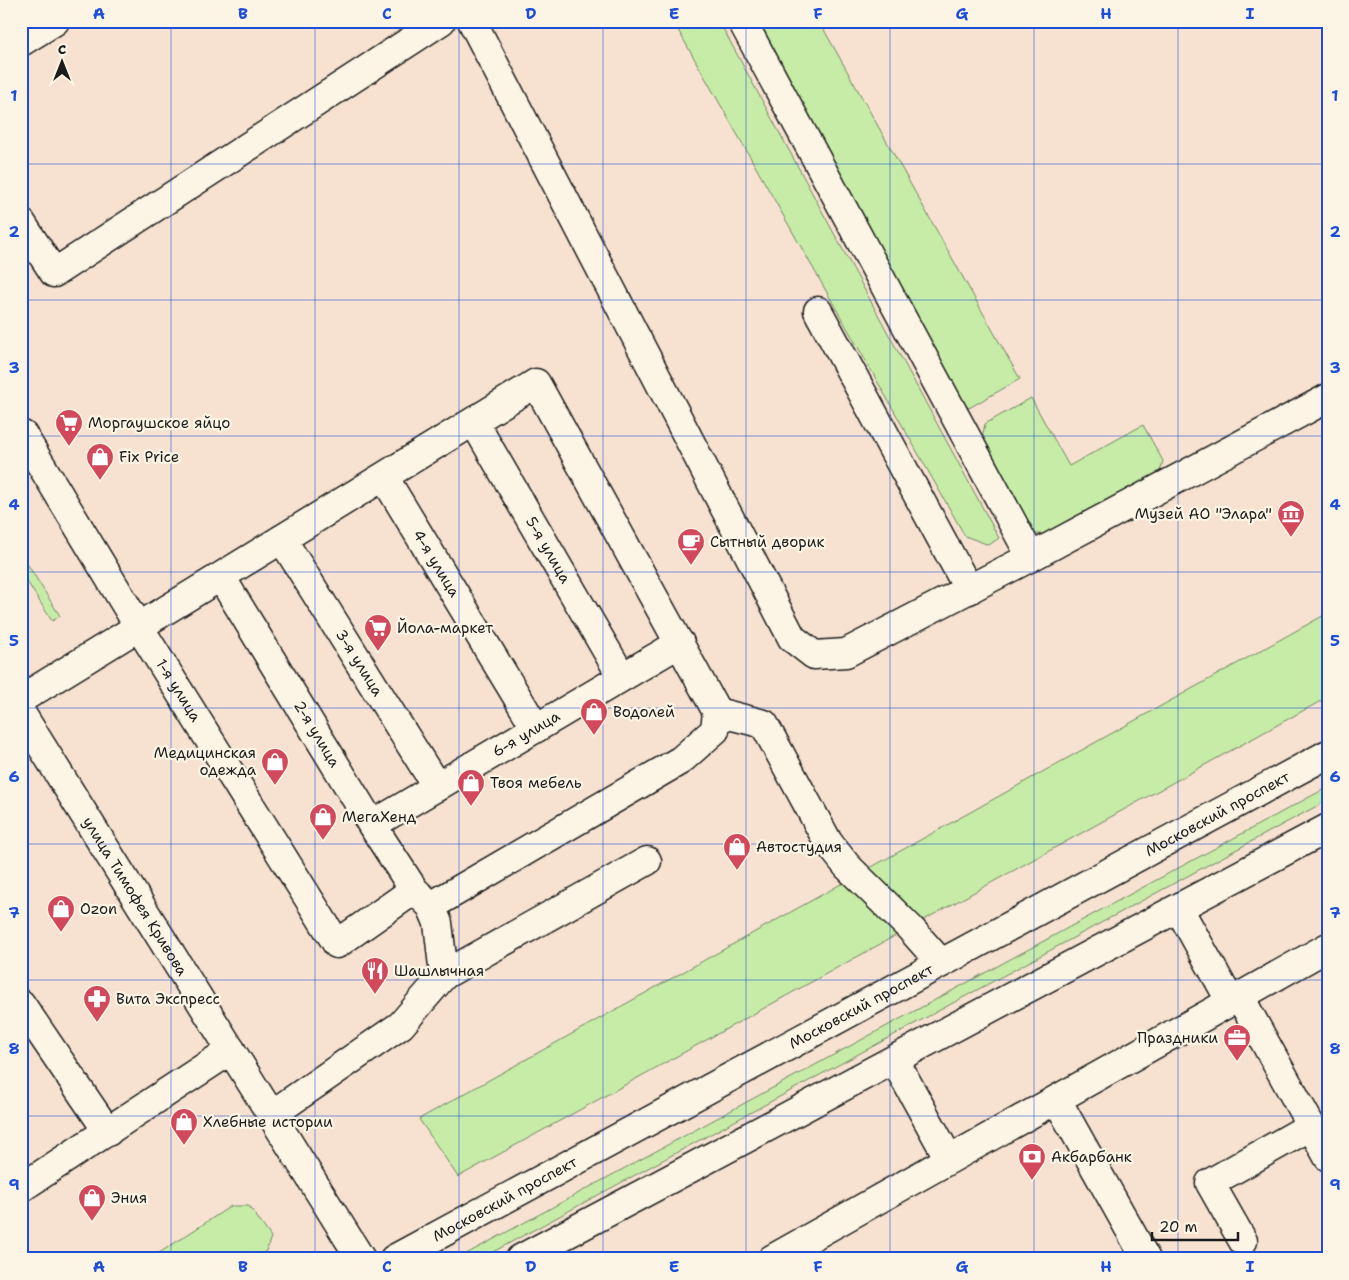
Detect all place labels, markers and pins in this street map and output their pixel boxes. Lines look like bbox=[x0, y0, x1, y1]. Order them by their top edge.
supermarket icon: Моргаушское яйцо bbox=[54, 408, 84, 447]
place label: Моргаушское яйцо bbox=[88, 413, 230, 433]
shop icon: Fix Price bbox=[85, 442, 115, 481]
place label: Fix Price bbox=[119, 447, 179, 467]
museum icon: Музей АО "Элара" bbox=[1276, 499, 1306, 538]
place label: Музей АО "Элара" bbox=[1135, 504, 1272, 524]
cafe icon: Сытный дворик bbox=[676, 527, 706, 566]
place label: Сытный дворик bbox=[710, 532, 824, 552]
supermarket icon: Йола-маркет bbox=[363, 613, 393, 652]
place label: Йола-маркет bbox=[397, 617, 493, 638]
shop icon: Водолей bbox=[579, 697, 609, 736]
place label: Водолей bbox=[613, 702, 675, 722]
place label: Медицинская одежда bbox=[154, 743, 257, 780]
shop icon: Медицинская одежда bbox=[260, 747, 290, 786]
shop icon: Твоя мебель bbox=[456, 768, 486, 807]
place label: Твоя мебель bbox=[490, 773, 582, 793]
shop icon: МегаХенд bbox=[308, 802, 338, 841]
place label: МегаХенд bbox=[342, 807, 417, 827]
shop icon: Автостудия bbox=[722, 832, 752, 871]
place label: Автостудия bbox=[756, 837, 842, 857]
shop icon: Ozon bbox=[46, 894, 76, 933]
place label: Ozon bbox=[80, 899, 117, 919]
restaurant icon: Шашлычная bbox=[360, 956, 390, 995]
place label: Шашлычная bbox=[394, 961, 484, 981]
pharmacy icon: Вита Экспресс bbox=[82, 984, 112, 1023]
place label: Вита Экспресс bbox=[116, 989, 220, 1009]
office icon: Праздники bbox=[1222, 1023, 1252, 1062]
place label: Праздники bbox=[1137, 1028, 1218, 1048]
shop icon: Хлебные истории bbox=[169, 1107, 199, 1146]
place label: Хлебные истории bbox=[203, 1112, 333, 1132]
bank icon: Акбарбанк bbox=[1017, 1142, 1047, 1181]
place label: Акбарбанк bbox=[1051, 1147, 1132, 1167]
shop icon: Эния bbox=[77, 1183, 107, 1222]
place label: Эния bbox=[111, 1188, 147, 1208]

